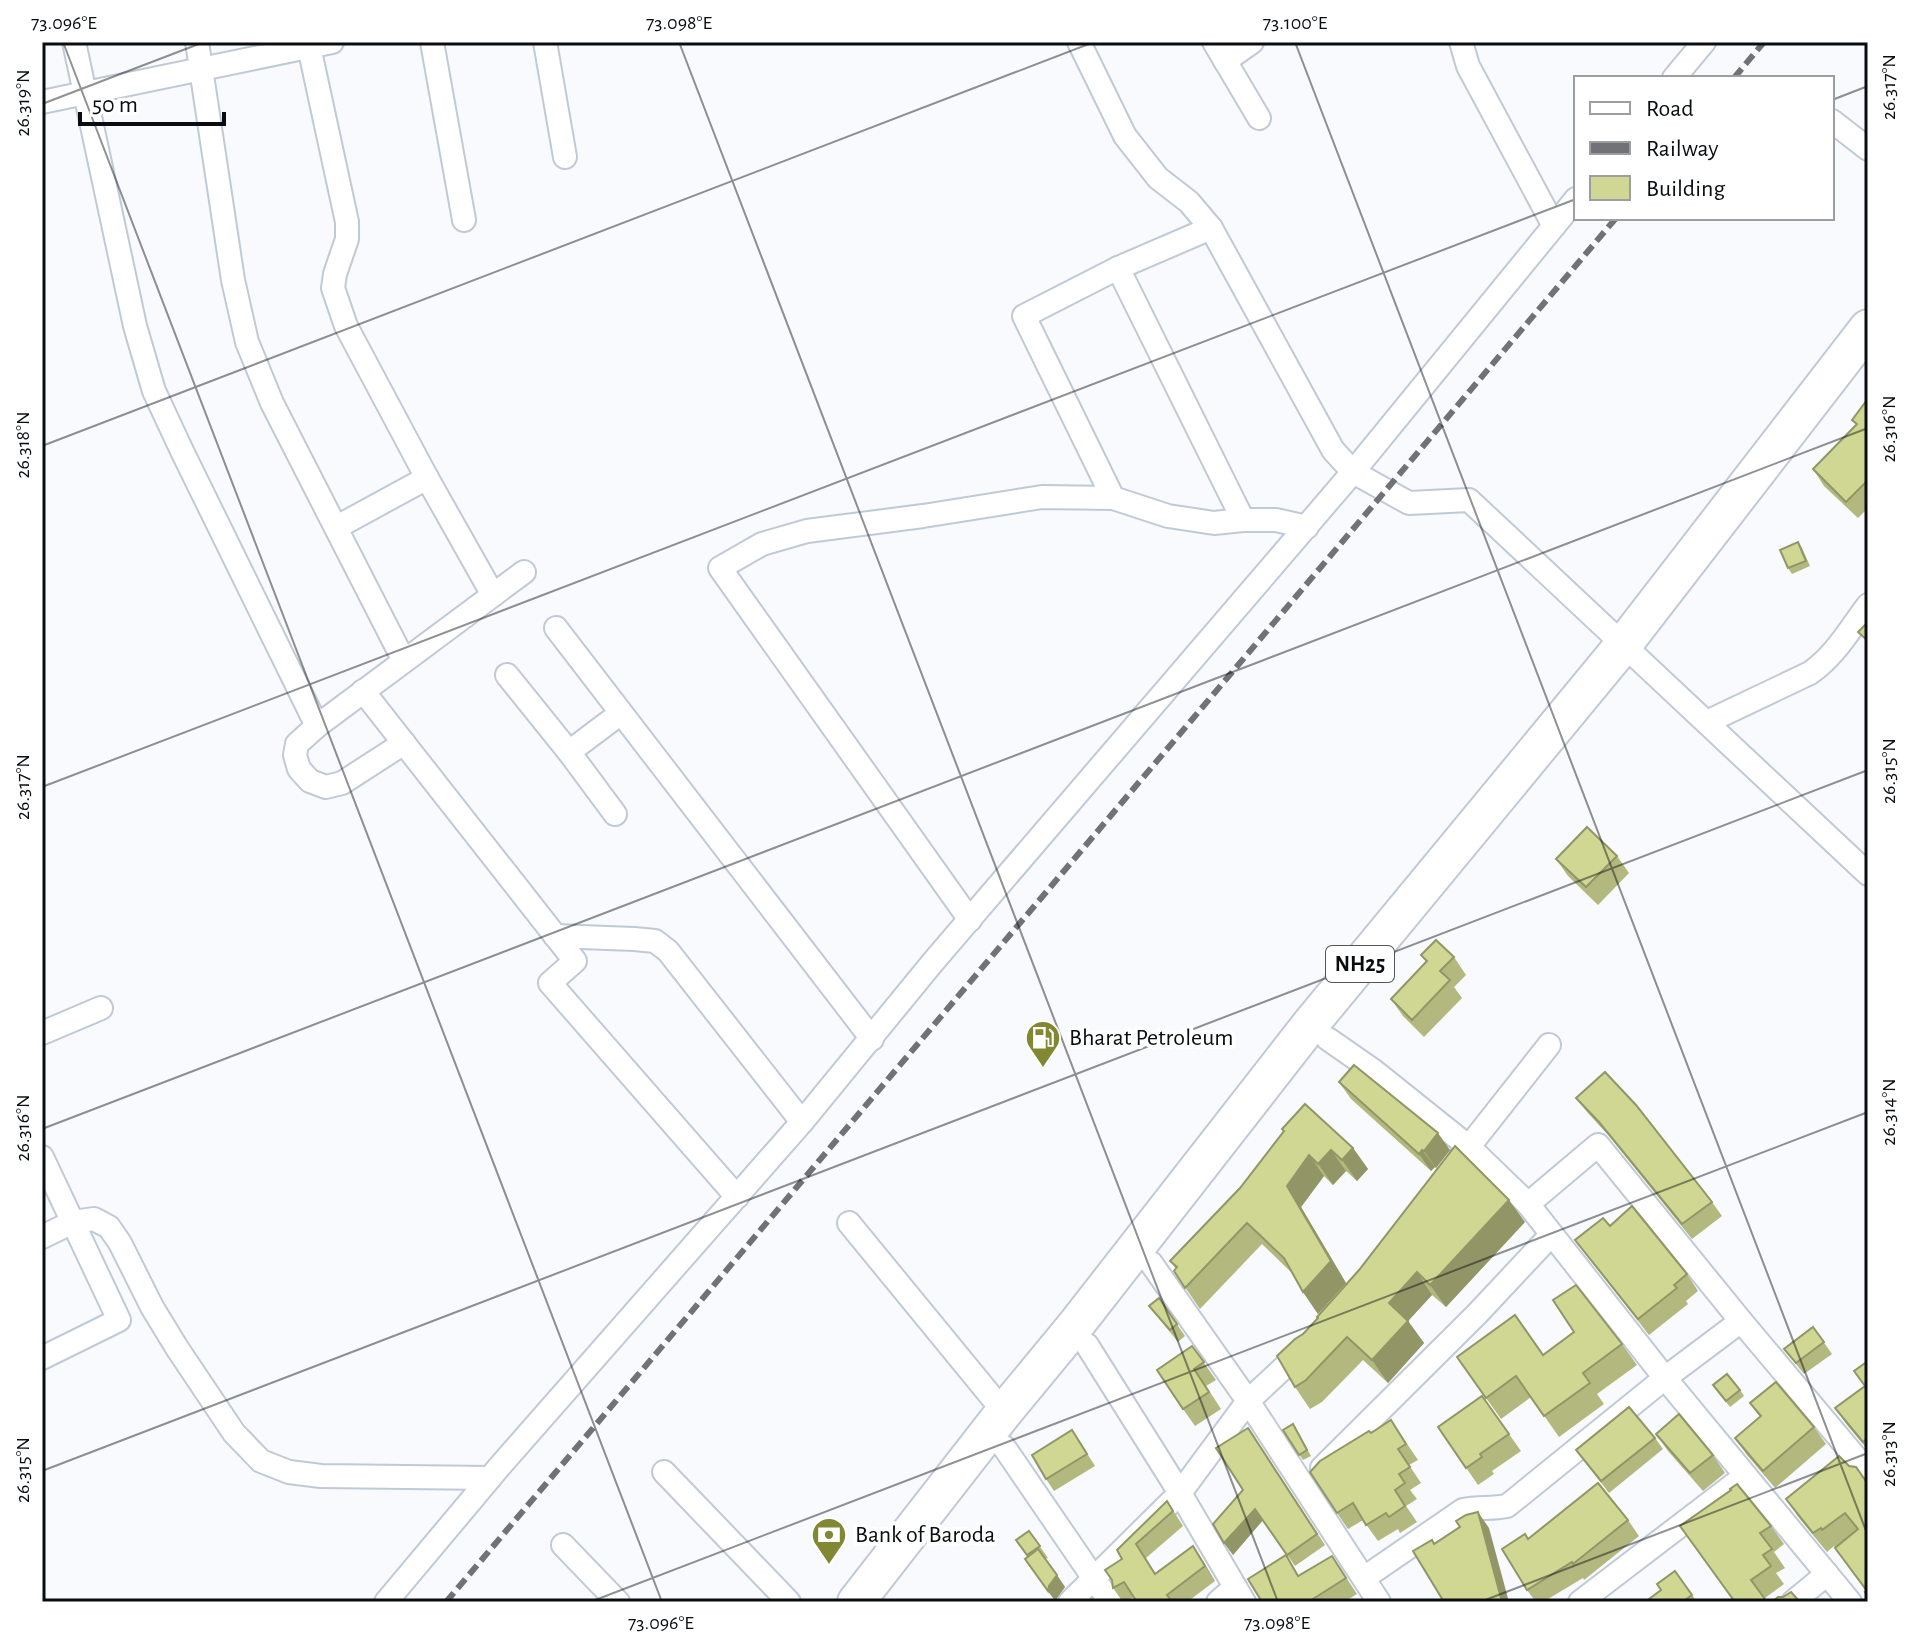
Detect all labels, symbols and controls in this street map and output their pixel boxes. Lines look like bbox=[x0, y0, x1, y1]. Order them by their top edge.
text: 73.096°E bbox=[31, 13, 97, 33]
text: 73.098°E bbox=[646, 13, 712, 33]
text: 73.100°E bbox=[1263, 13, 1328, 33]
text: 26.317°N bbox=[1879, 54, 1899, 120]
text: 26.319°N bbox=[13, 69, 33, 137]
scale bar bbox=[80, 76, 224, 126]
legend bbox=[1574, 76, 1834, 220]
text: 50 m bbox=[92, 93, 138, 117]
text: Road bbox=[1646, 97, 1694, 121]
text: Railway bbox=[1646, 137, 1718, 161]
text: Building bbox=[1646, 177, 1725, 201]
text: 26.316°N bbox=[1879, 395, 1899, 463]
text: 26.318°N bbox=[13, 411, 33, 479]
text: 26.315°N bbox=[1879, 738, 1899, 804]
text: 26.317°N bbox=[13, 754, 33, 820]
road number: NH25 bbox=[1326, 946, 1394, 982]
fuel station icon: Bharat Petroleum bbox=[1024, 1019, 1062, 1069]
place label: Bharat Petroleum bbox=[1069, 1026, 1233, 1050]
text: 26.314°N bbox=[1879, 1078, 1899, 1146]
text: 26.316°N bbox=[13, 1094, 33, 1162]
text: 26.313°N bbox=[1879, 1421, 1899, 1487]
text: 26.315°N bbox=[13, 1437, 33, 1503]
bank icon: Bank of Baroda bbox=[810, 1516, 848, 1566]
place label: Bank of Baroda bbox=[855, 1523, 995, 1547]
text: 73.096°E bbox=[628, 1613, 694, 1633]
text: 73.098°E bbox=[1244, 1613, 1310, 1633]

